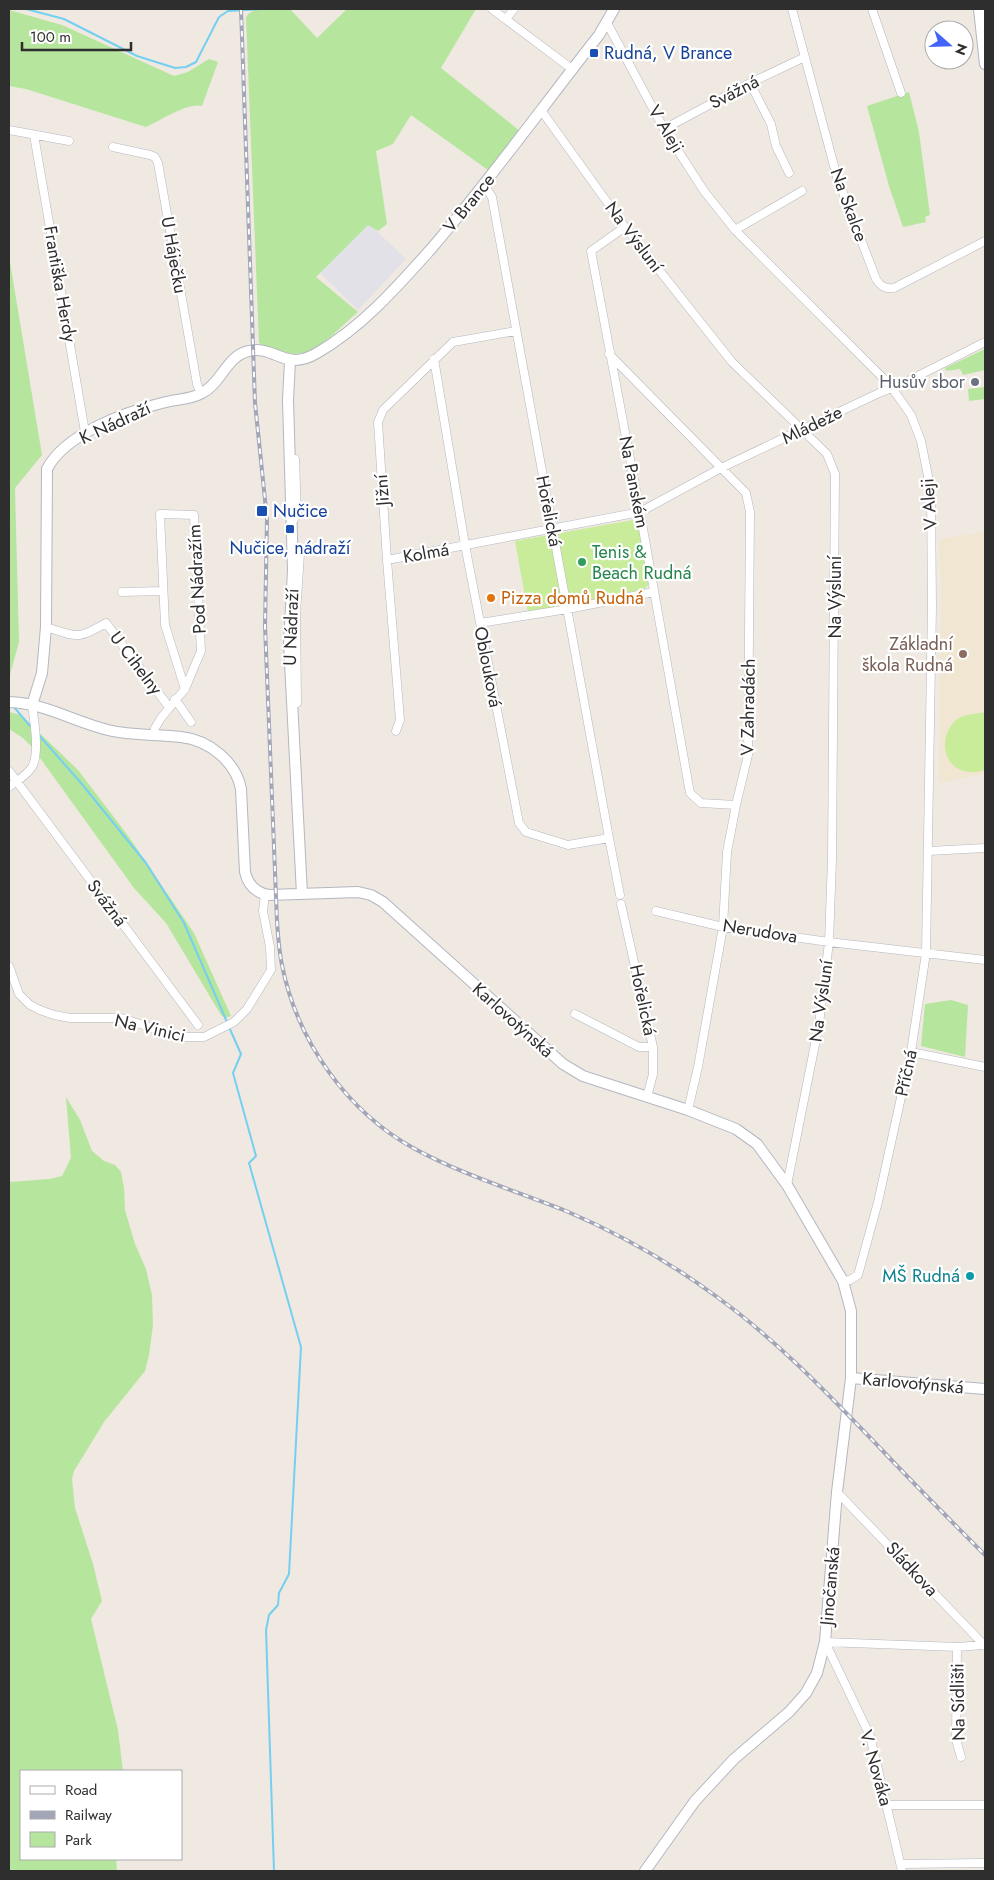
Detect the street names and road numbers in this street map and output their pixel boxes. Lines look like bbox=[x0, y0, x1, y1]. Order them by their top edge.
street label: Svážná bbox=[704, 68, 764, 116]
street label: V Aleji bbox=[642, 100, 690, 158]
street label: Na Skalce bbox=[824, 165, 874, 245]
street label: V Brance bbox=[437, 168, 501, 238]
street label: Na Výsluní bbox=[599, 196, 670, 279]
street label: U Háječku bbox=[154, 214, 194, 296]
street label: Františka Herdy bbox=[37, 224, 83, 344]
street label: K Nádraží bbox=[75, 395, 156, 451]
street label: Mládeže bbox=[777, 399, 847, 451]
street label: Na Panském bbox=[612, 434, 656, 530]
street label: Jižní bbox=[368, 472, 396, 509]
street label: Hořelická bbox=[529, 473, 569, 549]
street label: V Aleji bbox=[914, 477, 944, 531]
street label: Pod Nádražím bbox=[181, 524, 213, 634]
street label: Kolmá bbox=[401, 536, 451, 570]
street label: Na Výsluní bbox=[822, 554, 848, 638]
street label: U Nádraží bbox=[277, 587, 305, 666]
street label: Oblouková bbox=[467, 624, 509, 710]
street label: U Cihelny bbox=[103, 626, 169, 700]
street label: V Zahradách bbox=[734, 658, 762, 756]
street label: Svážná bbox=[81, 874, 133, 932]
street label: Nerudova bbox=[721, 912, 799, 950]
street label: Na Výsluní bbox=[802, 957, 840, 1044]
street label: Hořelická bbox=[623, 962, 663, 1038]
street label: Karlovotýnská bbox=[466, 976, 560, 1064]
street label: Na Vinici bbox=[112, 1007, 188, 1049]
street label: Příčná bbox=[888, 1047, 924, 1099]
street label: Karlovotýnská bbox=[861, 1366, 965, 1400]
street label: Sládkova bbox=[880, 1536, 944, 1602]
street label: Jinočanská bbox=[813, 1546, 846, 1628]
street label: Na Sídlišti bbox=[944, 1663, 972, 1741]
street label: V. Nováka bbox=[853, 1727, 899, 1809]

